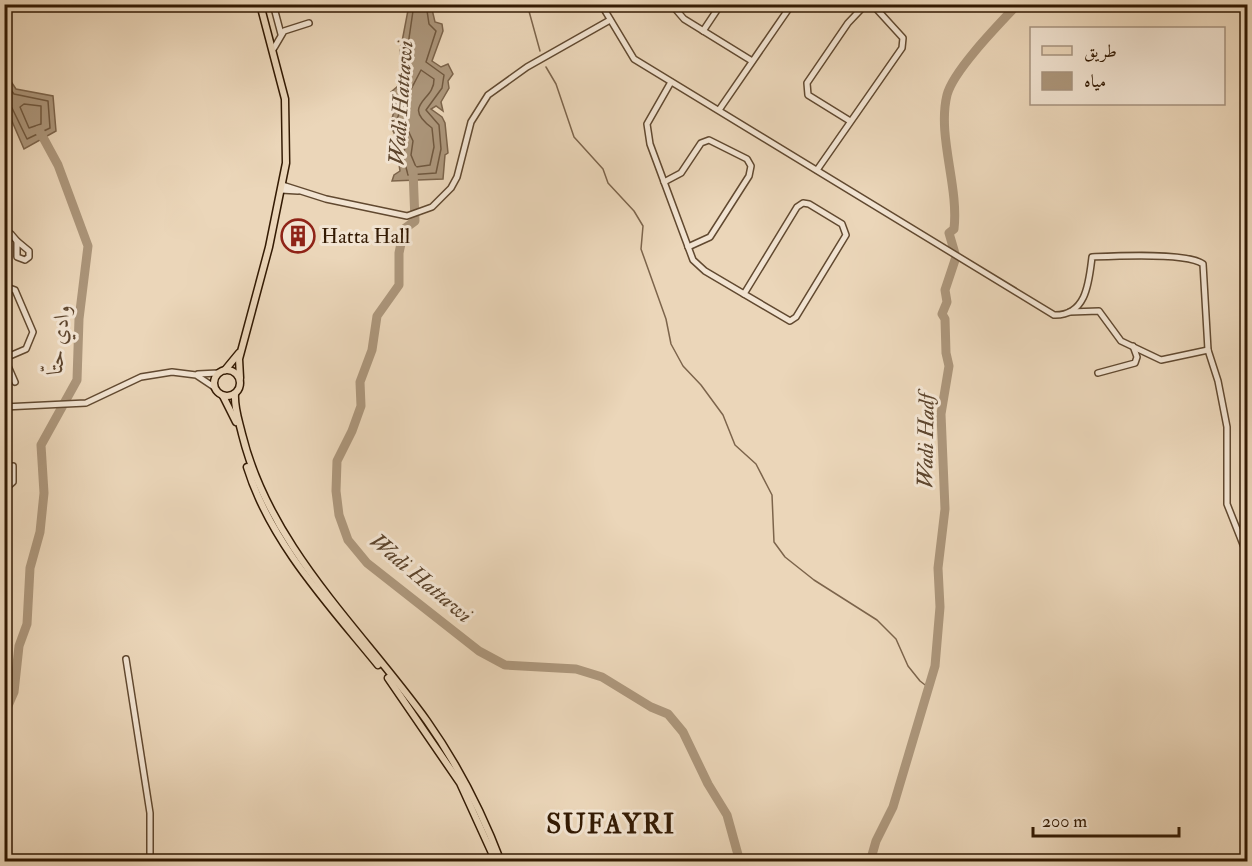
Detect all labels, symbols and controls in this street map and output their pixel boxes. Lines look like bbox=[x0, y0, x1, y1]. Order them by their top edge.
legend bbox=[1030, 27, 1225, 105]
water label: Wadi Hattawi bbox=[383, 39, 419, 167]
text: طريق bbox=[1084, 40, 1117, 63]
text: مياه bbox=[1084, 70, 1106, 93]
building icon: Hatta Hall bbox=[280, 218, 316, 254]
place label: Hatta Hall bbox=[321, 223, 411, 250]
water label: وادي حتّا bbox=[39, 302, 80, 378]
water label: Wadi Hadf bbox=[911, 388, 941, 489]
water label: Wadi Hattawi bbox=[364, 527, 478, 629]
scale bar bbox=[1033, 800, 1178, 838]
district label: SUFAYRI bbox=[546, 808, 676, 841]
text: 200 m bbox=[1042, 810, 1087, 833]

